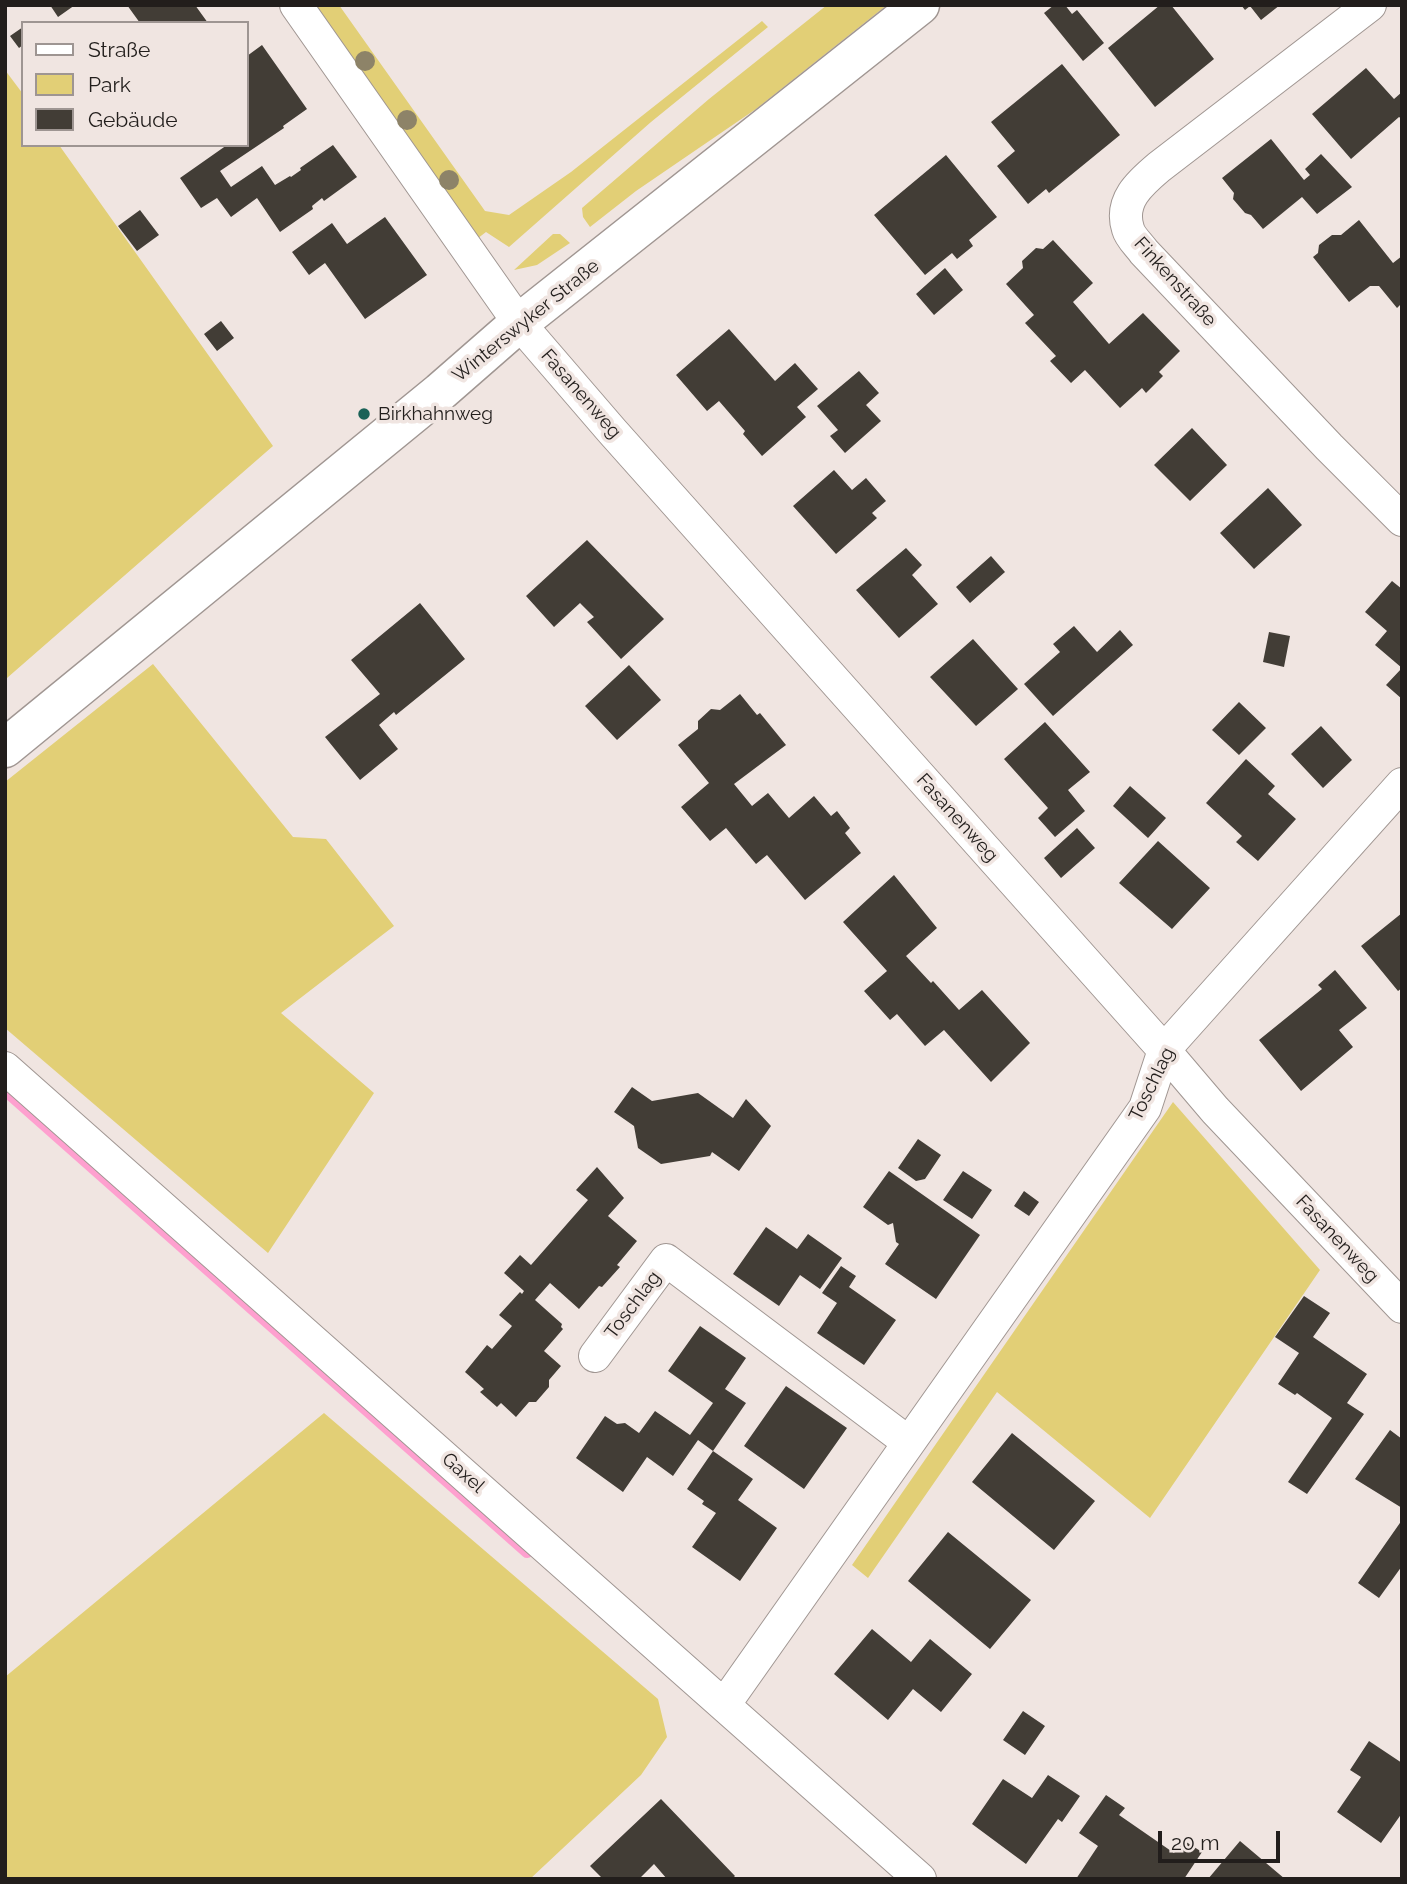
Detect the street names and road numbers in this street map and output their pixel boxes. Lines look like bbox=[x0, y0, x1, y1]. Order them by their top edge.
street label: Finkenstraße bbox=[1129, 233, 1221, 331]
street label: Winterswyker Straße bbox=[448, 255, 604, 387]
street label: Fasanenweg bbox=[536, 345, 626, 443]
street label: Fasanenweg bbox=[911, 769, 1003, 867]
street label: Toschlag bbox=[1124, 1044, 1180, 1124]
street label: Fasanenweg bbox=[1291, 1191, 1383, 1287]
street label: Toschlag bbox=[600, 1267, 666, 1343]
street label: Gaxel bbox=[437, 1448, 489, 1498]

